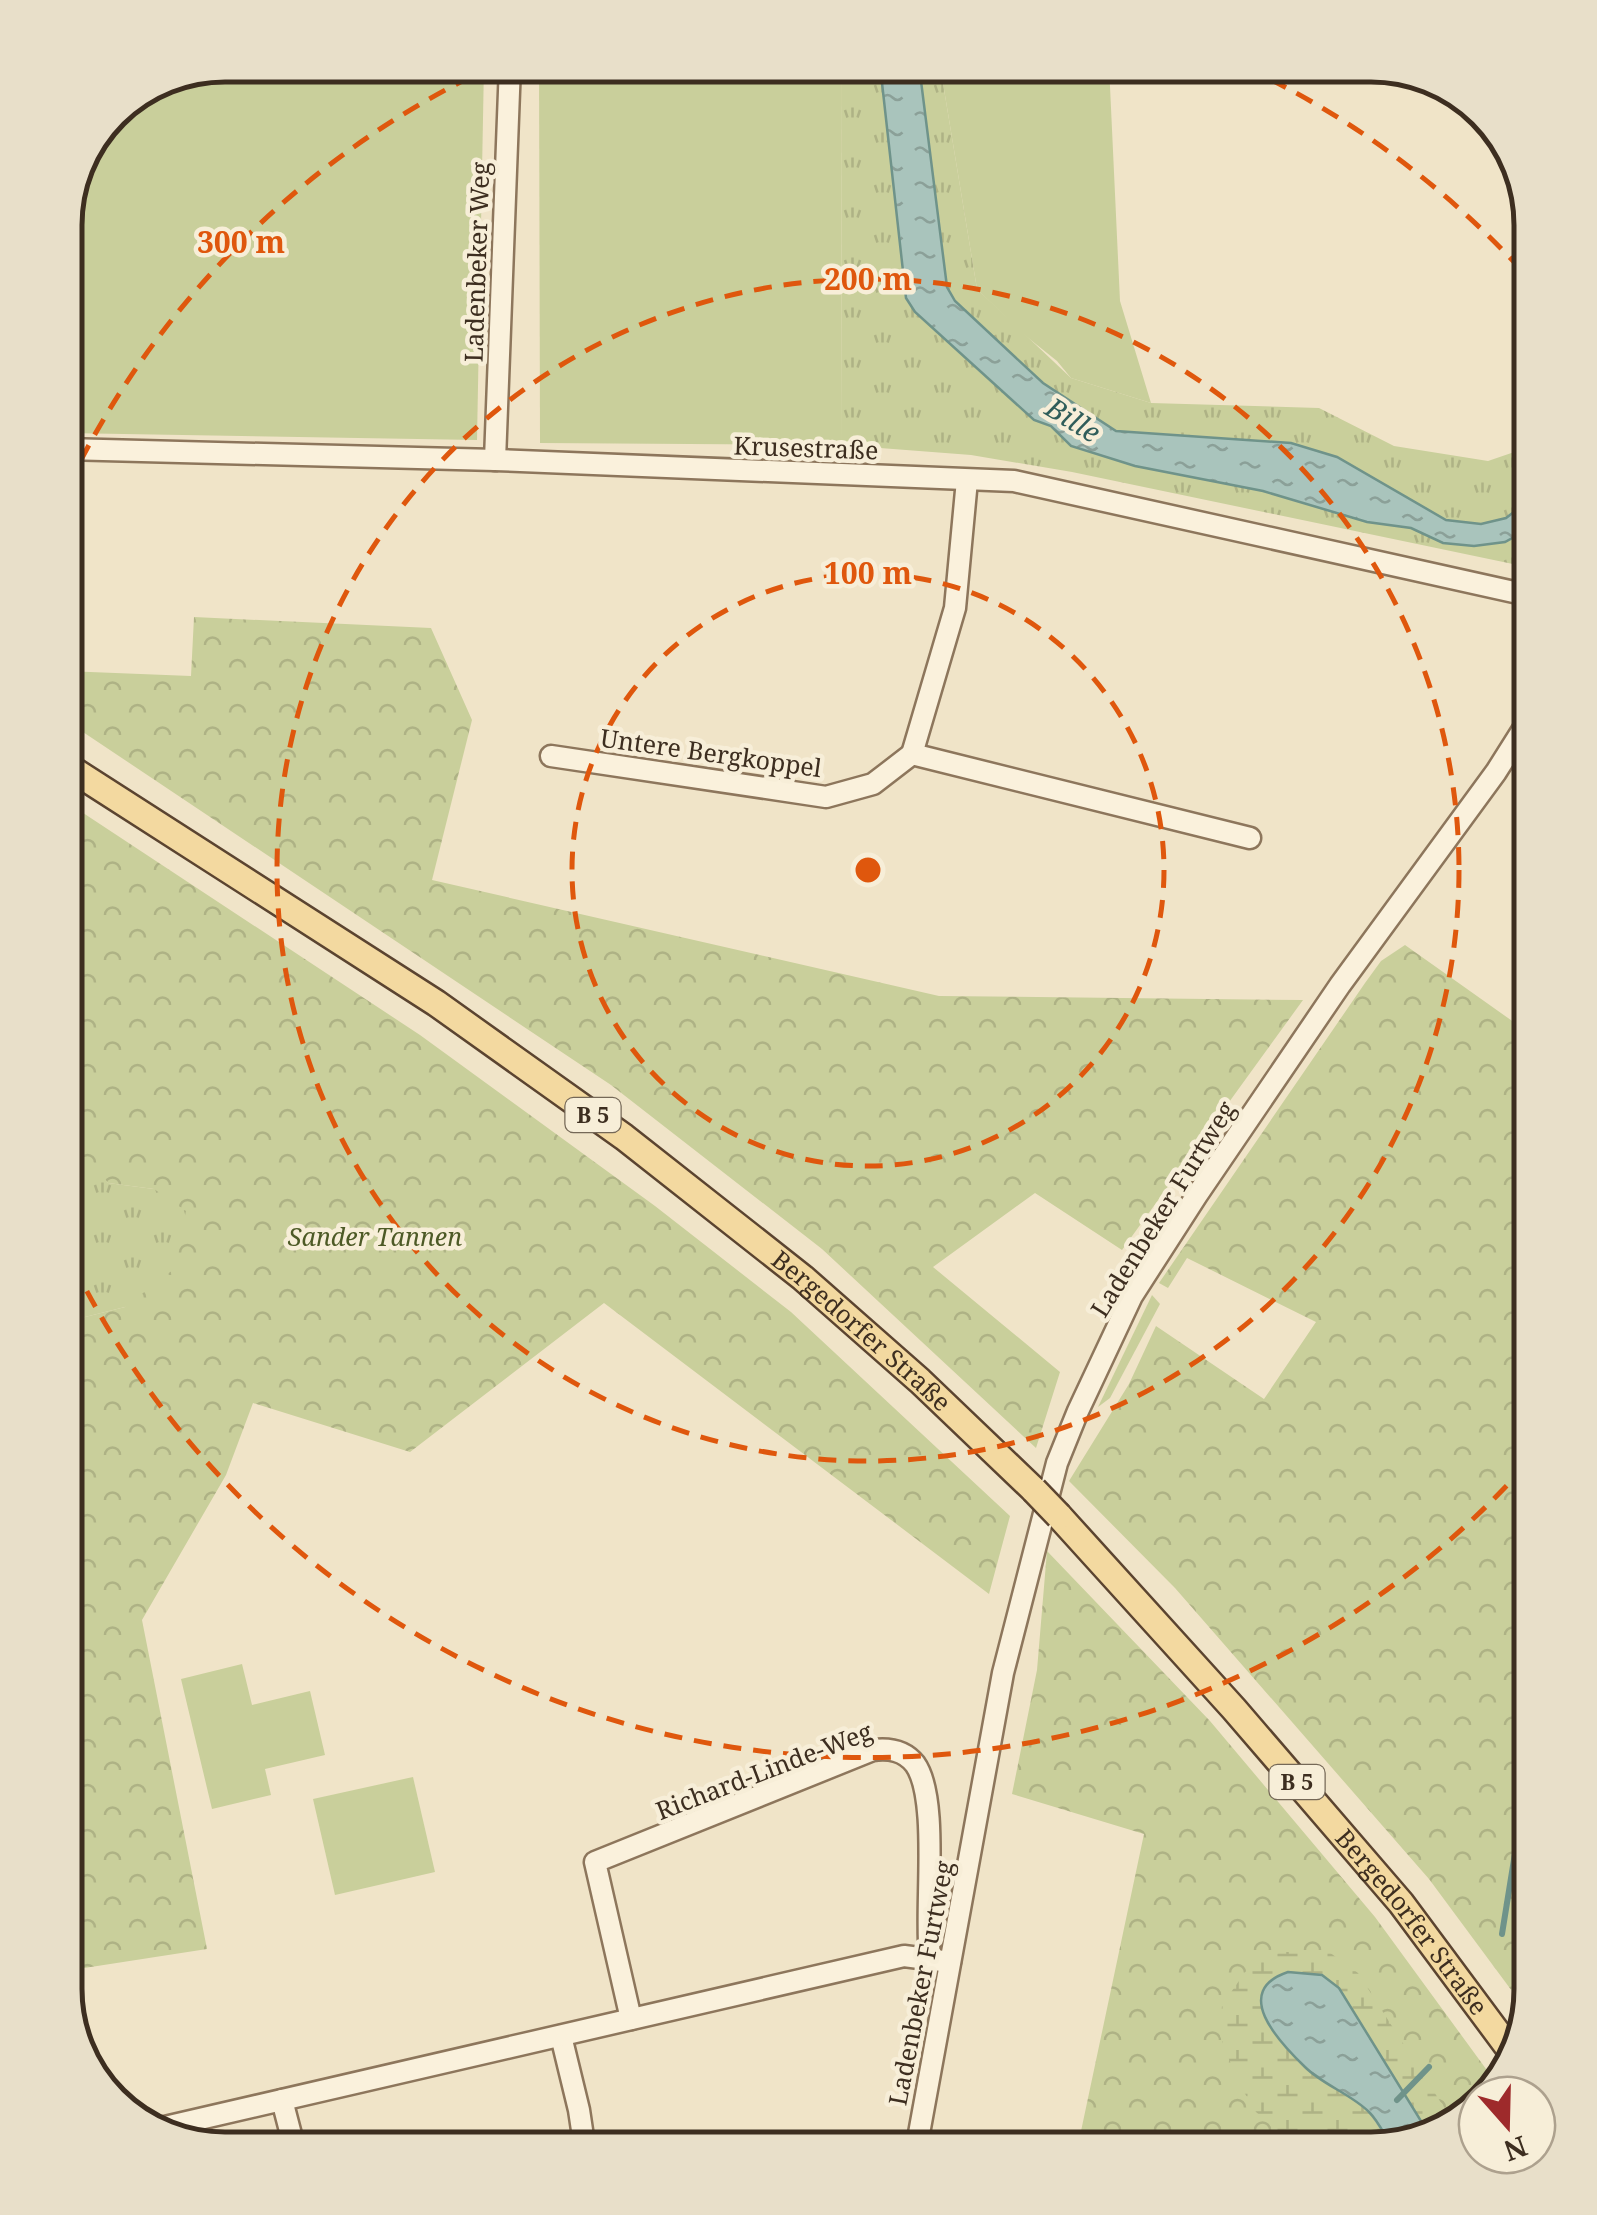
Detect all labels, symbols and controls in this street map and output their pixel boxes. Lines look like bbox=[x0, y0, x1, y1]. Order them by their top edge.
street label: Ladenbeker Weg bbox=[456, 161, 497, 363]
text: 300 m bbox=[197, 221, 285, 262]
text: 200 m bbox=[824, 258, 912, 299]
water label: Bille bbox=[1038, 387, 1108, 451]
street label: Krusestraße bbox=[733, 427, 879, 467]
text: 100 m bbox=[824, 552, 912, 593]
street label: Untere Bergkoppel bbox=[598, 720, 824, 784]
centre of rings bbox=[850, 852, 886, 888]
street label: Ladenbeker Furtweg bbox=[1082, 1094, 1243, 1323]
road number: B 5 bbox=[566, 1098, 620, 1132]
park label: Sander Tannen bbox=[288, 1219, 462, 1253]
street label: Bergedorfer Straße bbox=[765, 1242, 959, 1418]
street label: Richard-Linde-Weg bbox=[651, 1713, 877, 1827]
road number: B 5 bbox=[1270, 1765, 1324, 1799]
street label: Bergedorfer Straße bbox=[1328, 1821, 1496, 2021]
street label: Ladenbeker Furtweg bbox=[880, 1857, 961, 2108]
north arrow bbox=[1457, 2075, 1557, 2175]
text: N bbox=[1499, 2128, 1533, 2171]

